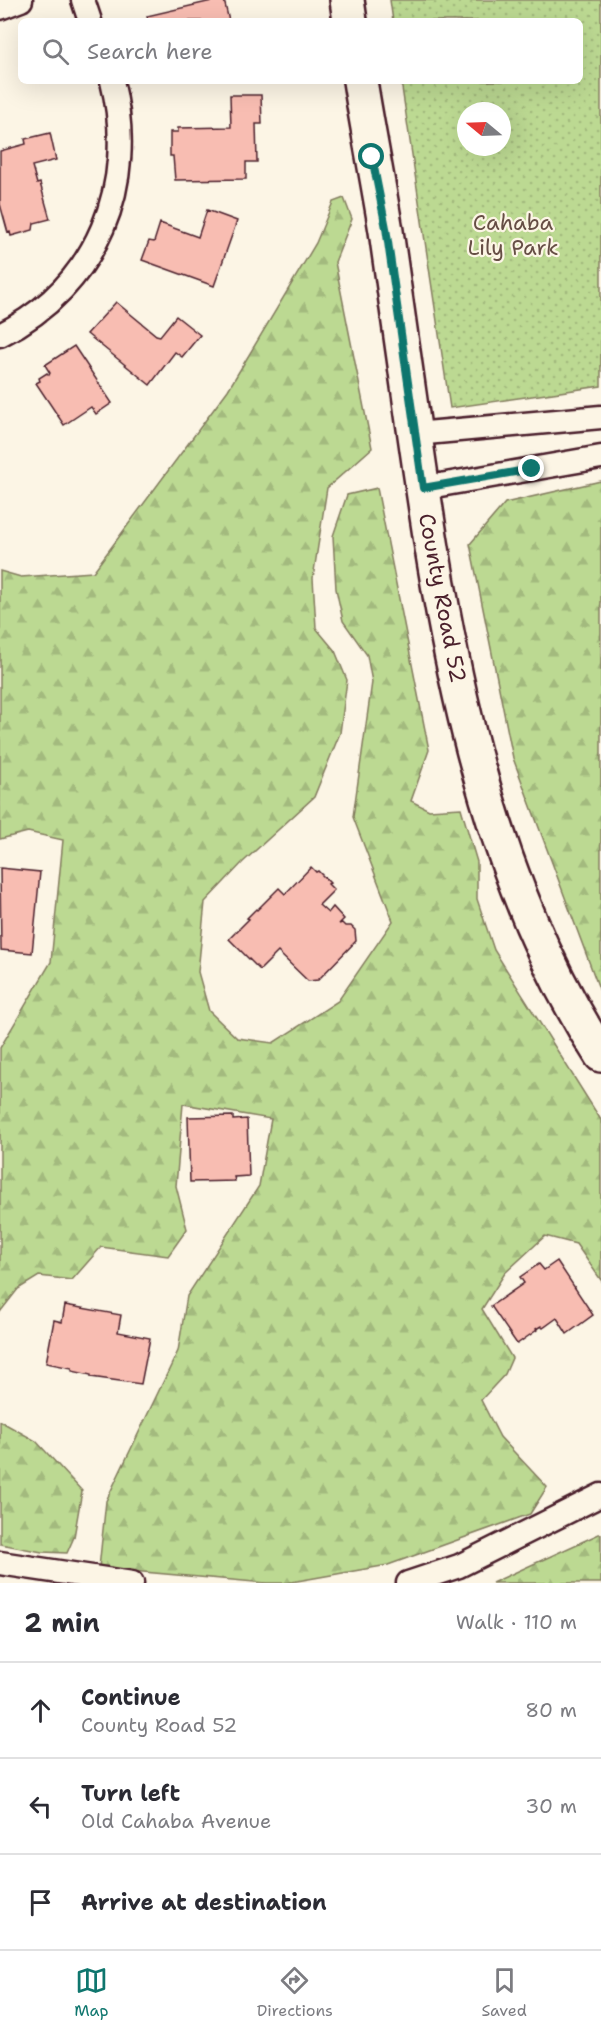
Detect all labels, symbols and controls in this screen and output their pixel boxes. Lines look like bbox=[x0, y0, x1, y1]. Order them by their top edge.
search box bbox=[18, 18, 583, 84]
icon: search bbox=[39, 35, 72, 68]
text: Search here bbox=[87, 37, 213, 66]
north arrow bbox=[457, 102, 511, 156]
route start bbox=[358, 143, 384, 169]
park label: Cahaba Lily Park bbox=[467, 208, 559, 262]
route end bbox=[518, 455, 544, 481]
street label: County Road 52 bbox=[412, 511, 473, 685]
text: 2 min bbox=[24, 1605, 100, 1640]
text: Walk · 110 m bbox=[456, 1609, 577, 1635]
text: Continue bbox=[81, 1683, 181, 1712]
icon: ahead bbox=[24, 1694, 57, 1727]
text: 80 m bbox=[525, 1697, 577, 1723]
text: County Road 52 bbox=[81, 1712, 237, 1738]
text: Turn left bbox=[81, 1779, 180, 1808]
icon: left bbox=[24, 1790, 57, 1823]
text: 30 m bbox=[525, 1793, 577, 1819]
text: Old Cahaba Avenue bbox=[81, 1808, 271, 1834]
icon: arrive bbox=[24, 1886, 57, 1919]
text: Arrive at destination bbox=[81, 1888, 327, 1917]
tab: Map bbox=[74, 1964, 108, 2021]
tab: Directions bbox=[257, 1964, 333, 2021]
tab: Saved bbox=[481, 1964, 527, 2021]

